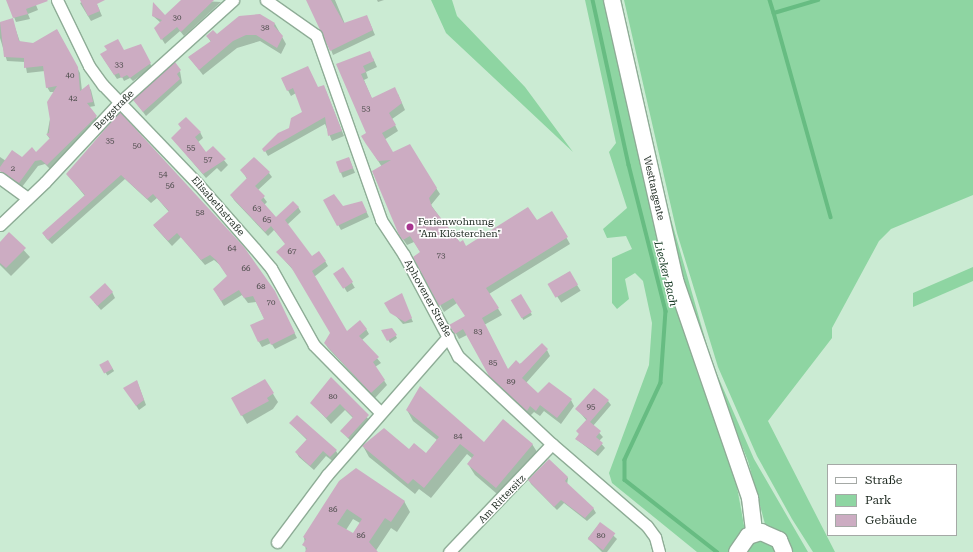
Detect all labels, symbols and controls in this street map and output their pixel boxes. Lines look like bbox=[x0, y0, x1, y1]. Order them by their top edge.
house number: 30 bbox=[173, 13, 181, 23]
house number: 38 bbox=[261, 23, 269, 33]
house number: 33 bbox=[115, 60, 123, 70]
house number: 40 bbox=[66, 71, 74, 81]
street label: Bergstraße bbox=[92, 88, 136, 132]
house number: 42 bbox=[69, 94, 77, 104]
house number: 53 bbox=[362, 104, 370, 114]
house number: 35 bbox=[106, 136, 114, 146]
house number: 50 bbox=[133, 141, 141, 151]
house number: 55 bbox=[187, 143, 195, 153]
house number: 57 bbox=[204, 155, 212, 165]
street label: Westtangente bbox=[641, 155, 667, 221]
house number: 2 bbox=[11, 164, 15, 174]
house number: 54 bbox=[159, 170, 167, 180]
street label: Elisabethstraße bbox=[189, 174, 247, 238]
house number: 56 bbox=[166, 181, 174, 191]
house number: 63 bbox=[253, 204, 261, 214]
house number: 58 bbox=[196, 208, 204, 218]
house number: 65 bbox=[263, 215, 271, 225]
place label: Ferienwohnung "Am Klösterchen" bbox=[418, 215, 501, 238]
marker: Ferienwohnung "Am Klösterchen" bbox=[405, 222, 415, 232]
water label: Liecker Bach bbox=[651, 240, 679, 308]
house number: 64 bbox=[228, 244, 236, 254]
house number: 67 bbox=[288, 247, 296, 257]
house number: 73 bbox=[437, 251, 445, 261]
street label: Aphovener Straße bbox=[402, 257, 454, 339]
house number: 66 bbox=[242, 264, 250, 274]
house number: 68 bbox=[257, 282, 265, 292]
house number: 70 bbox=[267, 298, 275, 308]
house number: 83 bbox=[474, 327, 482, 337]
house number: 85 bbox=[489, 358, 497, 368]
house number: 89 bbox=[507, 377, 515, 387]
house number: 80 bbox=[329, 392, 337, 402]
house number: 95 bbox=[587, 402, 595, 412]
house number: 84 bbox=[454, 432, 462, 442]
legend bbox=[827, 464, 957, 536]
street label: Am Rittersitz bbox=[476, 472, 528, 526]
text: Straße bbox=[865, 473, 902, 487]
text: Park bbox=[865, 493, 891, 507]
house number: 86 bbox=[329, 505, 337, 515]
text: Gebäude bbox=[865, 513, 917, 527]
house number: 86 bbox=[357, 531, 365, 541]
house number: 80 bbox=[597, 531, 605, 541]

